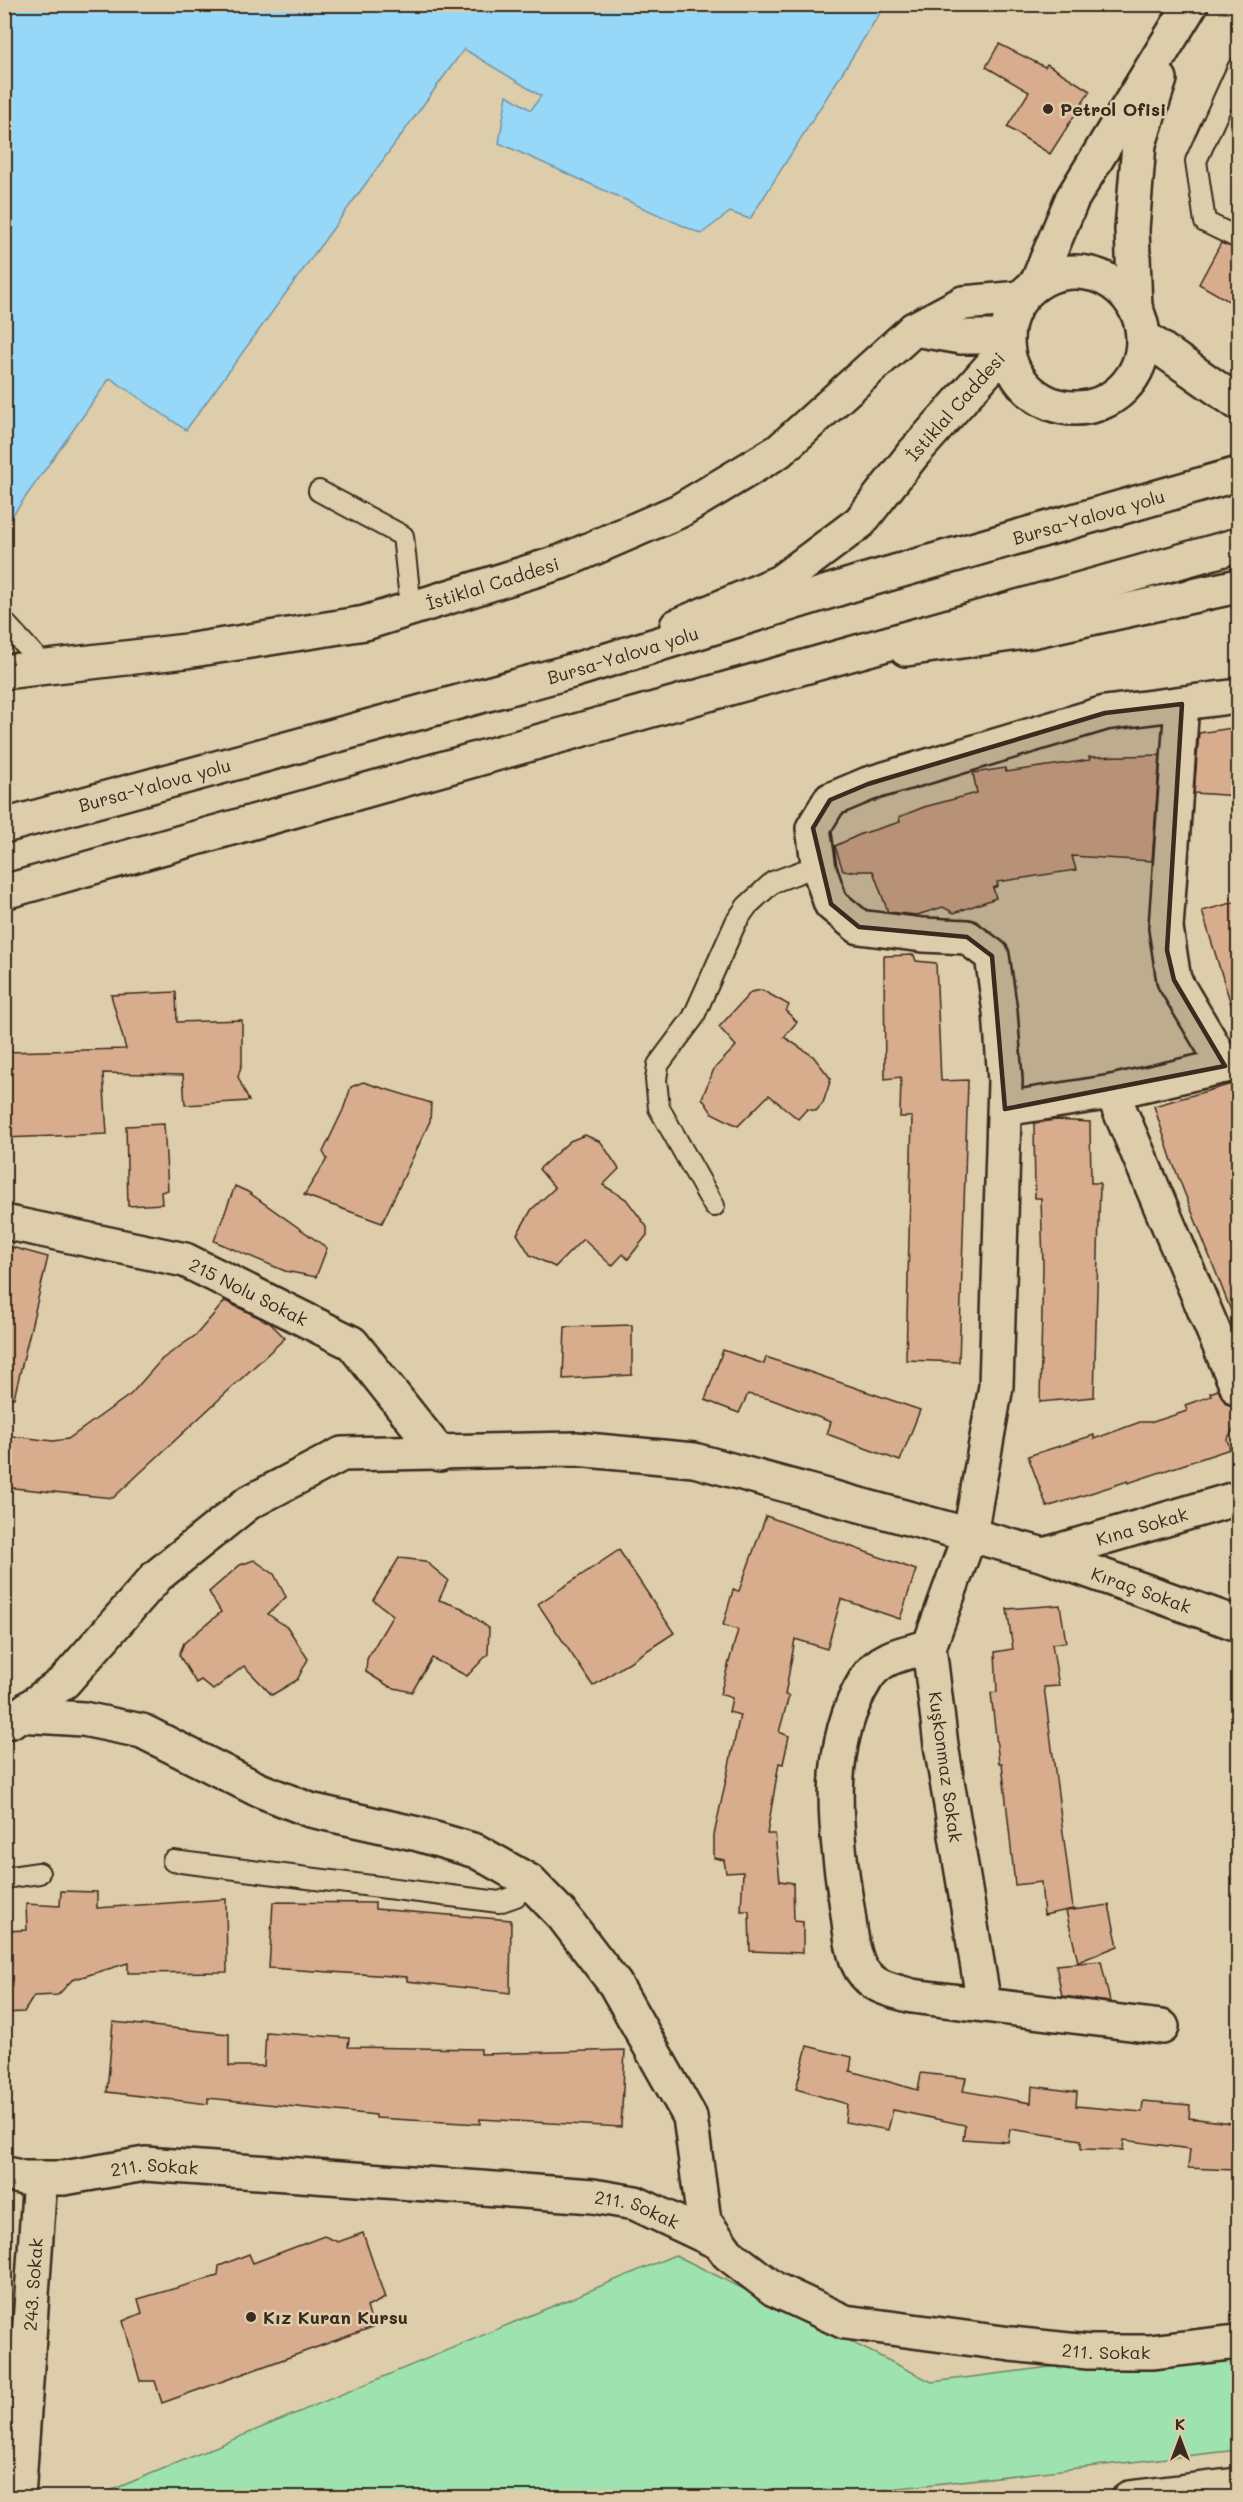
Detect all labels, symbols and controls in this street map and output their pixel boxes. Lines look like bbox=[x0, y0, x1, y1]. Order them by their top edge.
place label: Petrol Ofisi bbox=[1060, 97, 1166, 121]
marker: Petrol Ofisi bbox=[1041, 102, 1055, 116]
street label: İstiklal Caddesi bbox=[900, 347, 1010, 466]
street label: Bursa-Yalova yolu bbox=[1010, 484, 1167, 550]
street label: İstiklal Caddesi bbox=[423, 551, 562, 615]
street label: Bursa-Yalova yolu bbox=[545, 621, 701, 689]
street label: Bursa-Yalova yolu bbox=[76, 753, 233, 817]
street label: 215 Nolu Sokak bbox=[185, 1252, 312, 1331]
street label: Kına Sokak bbox=[1093, 1501, 1191, 1551]
street label: Kıraç Sokak bbox=[1088, 1561, 1195, 1618]
street label: Kuşkonmaz Sokak bbox=[924, 1690, 968, 1844]
street label: 211. Sokak bbox=[108, 2152, 199, 2182]
street label: 211. Sokak bbox=[593, 2184, 683, 2234]
street label: 243. Sokak bbox=[18, 2237, 48, 2332]
place label: Kız Kuran Kursu bbox=[263, 2305, 408, 2329]
marker: Kız Kuran Kursu bbox=[244, 2310, 258, 2324]
street label: 211. Sokak bbox=[1061, 2337, 1150, 2364]
north arrow bbox=[1150, 2409, 1210, 2469]
text: K bbox=[1175, 2413, 1185, 2434]

